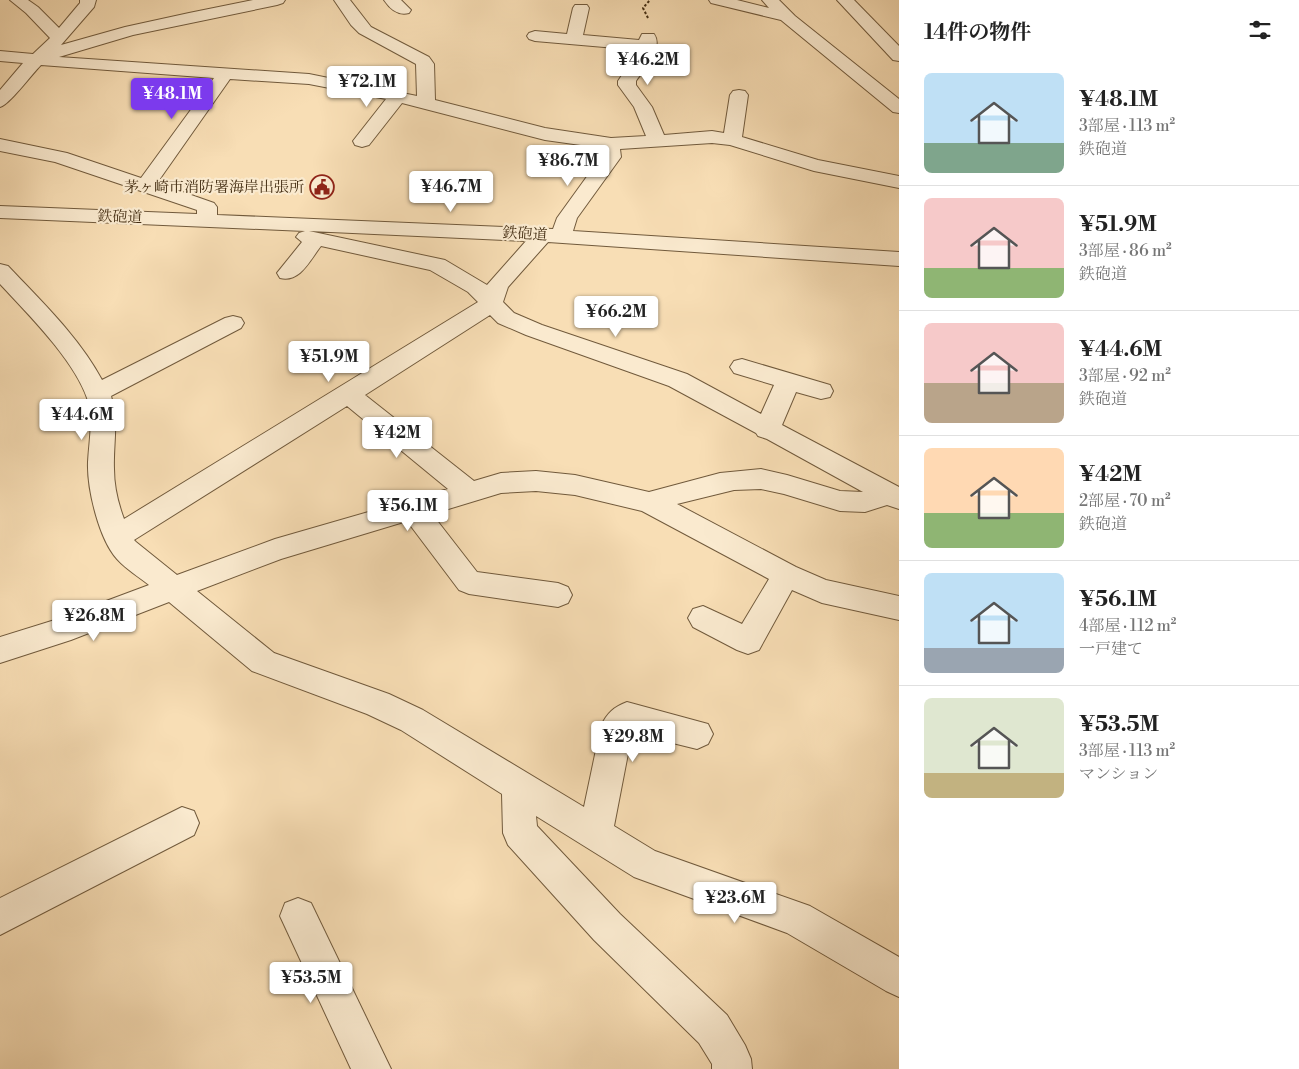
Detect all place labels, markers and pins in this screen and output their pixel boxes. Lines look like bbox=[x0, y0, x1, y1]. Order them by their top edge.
pin: ¥46.2M bbox=[607, 44, 689, 86]
pin: ¥72.1M bbox=[326, 66, 408, 108]
pin: ¥48.1M bbox=[131, 78, 213, 120]
pin: ¥86.7M bbox=[527, 144, 609, 187]
pin: ¥46.7M bbox=[410, 170, 492, 213]
public building icon: 茅ヶ崎市消防署海岸出張所 bbox=[309, 174, 335, 200]
place label: 茅ヶ崎市消防署海岸出張所 bbox=[124, 178, 304, 197]
pin: ¥66.2M bbox=[575, 296, 657, 338]
pin: ¥51.9M bbox=[288, 340, 370, 383]
pin: ¥44.6M bbox=[41, 398, 123, 441]
pin: ¥42M bbox=[367, 416, 427, 459]
pin: ¥56.1M bbox=[367, 490, 449, 532]
pin: ¥26.8M bbox=[53, 600, 135, 642]
pin: ¥29.8M bbox=[592, 720, 674, 763]
pin: ¥23.6M bbox=[694, 882, 776, 924]
pin: ¥53.5M bbox=[270, 962, 352, 1004]

